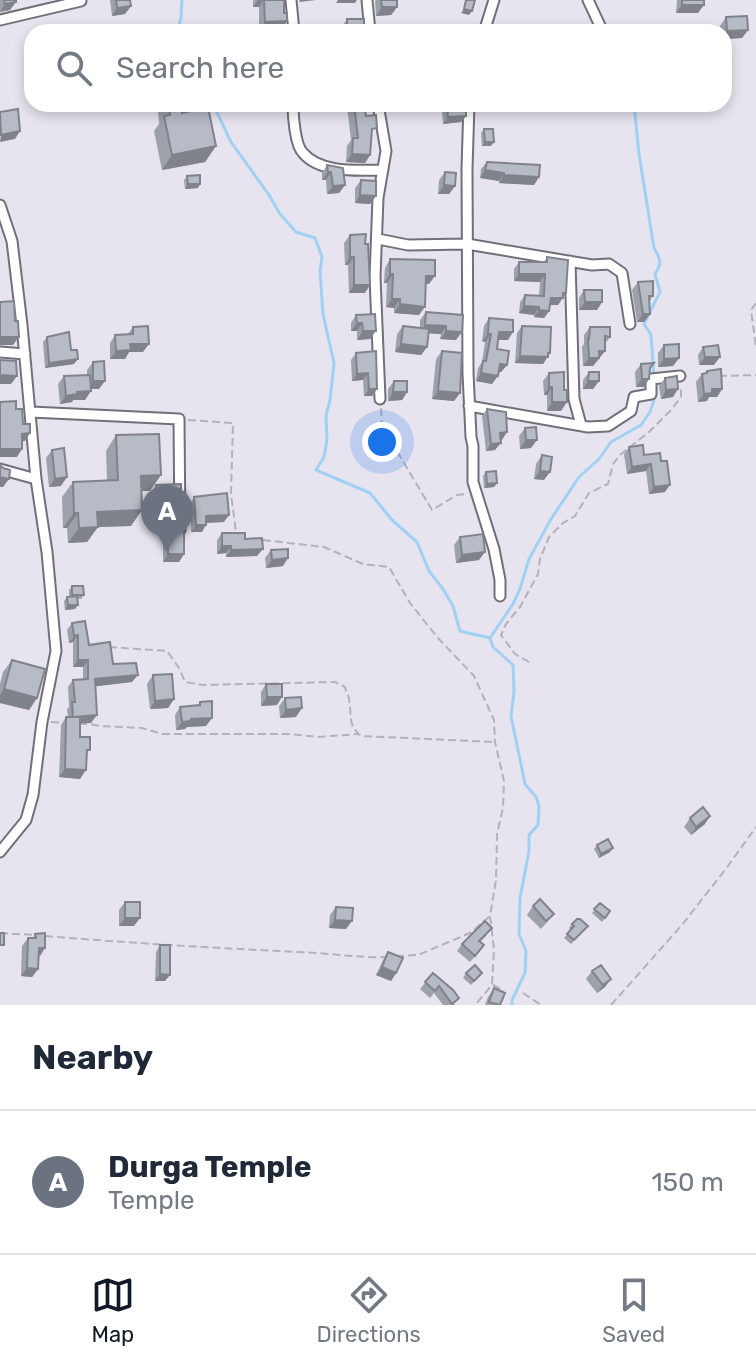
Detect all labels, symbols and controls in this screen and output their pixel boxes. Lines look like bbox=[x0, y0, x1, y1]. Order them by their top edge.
search box bbox=[24, 24, 732, 112]
icon: search bbox=[52, 46, 96, 90]
text: Search here bbox=[116, 50, 284, 86]
your location bbox=[362, 422, 402, 462]
pin: A bbox=[141, 485, 193, 551]
text: Nearby bbox=[32, 1037, 153, 1078]
text: Durga Temple bbox=[108, 1149, 312, 1185]
text: A bbox=[49, 1167, 67, 1198]
text: 150 m bbox=[651, 1167, 724, 1198]
text: Temple bbox=[108, 1185, 195, 1216]
tab: Map bbox=[91, 1273, 135, 1348]
tab: Directions bbox=[316, 1273, 421, 1348]
tab: Saved bbox=[602, 1273, 665, 1348]

